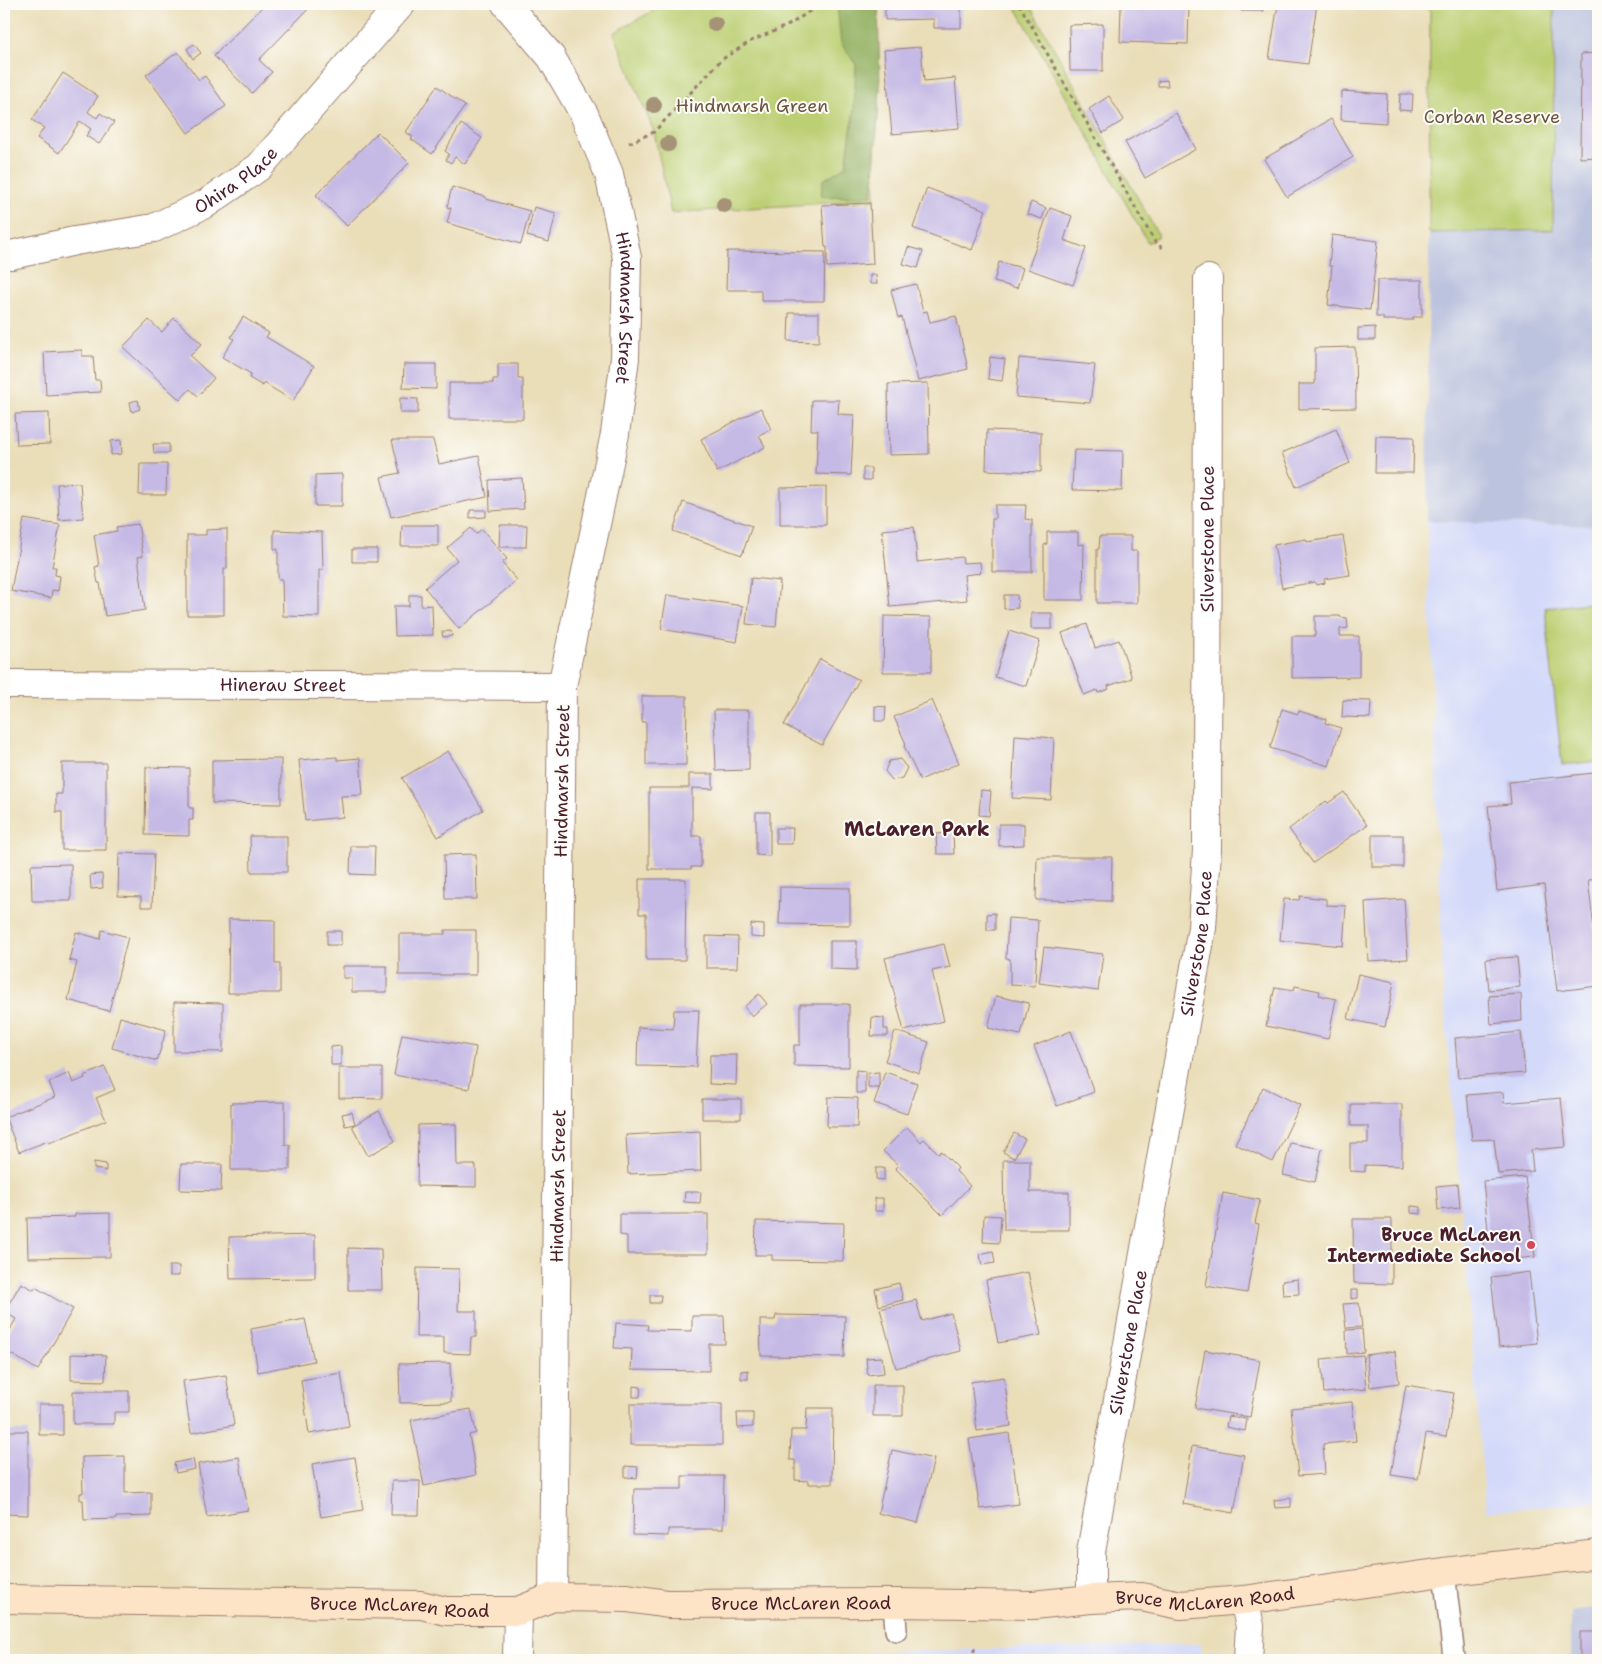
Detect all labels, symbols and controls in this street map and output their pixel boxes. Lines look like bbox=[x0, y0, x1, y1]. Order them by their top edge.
park label: Hindmarsh Green bbox=[676, 94, 828, 118]
park label: Corban Reserve bbox=[1424, 105, 1560, 129]
street label: Ohira Place bbox=[190, 142, 283, 219]
street label: Hindmarsh Street bbox=[610, 229, 639, 386]
street label: Silverstone Place bbox=[1195, 465, 1220, 613]
street label: Hinerau Street bbox=[220, 673, 346, 697]
street label: Hindmarsh Street bbox=[549, 704, 575, 858]
district label: McLaren Park bbox=[844, 816, 990, 842]
street label: Silverstone Place bbox=[1175, 870, 1218, 1018]
street label: Hindmarsh Street bbox=[545, 1109, 571, 1263]
place label: Bruce McLaren Intermediate School bbox=[1327, 1223, 1521, 1268]
marker: Bruce McLaren Intermediate School bbox=[1525, 1239, 1537, 1251]
street label: Silverstone Place bbox=[1104, 1268, 1153, 1417]
street label: Bruce McLaren Road bbox=[1115, 1581, 1296, 1618]
street label: Bruce McLaren Road bbox=[310, 1591, 489, 1623]
street label: Bruce McLaren Road bbox=[711, 1591, 891, 1616]

